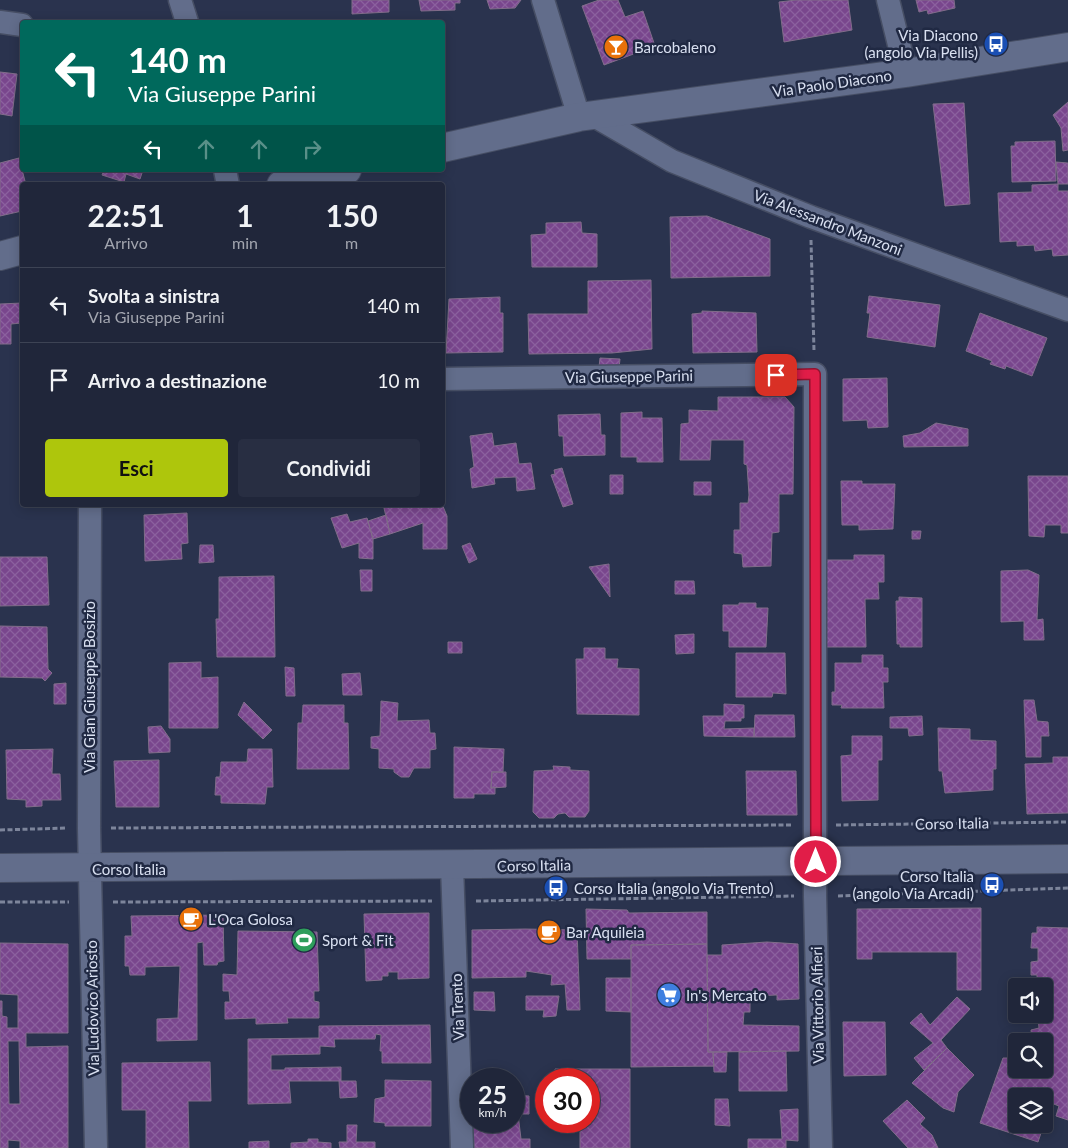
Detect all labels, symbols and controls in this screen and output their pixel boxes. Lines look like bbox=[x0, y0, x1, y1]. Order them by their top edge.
place label: Via Diacono (angolo Via Pellis) bbox=[864, 26, 978, 61]
bus stop icon: Via Diacono (angolo Via Pellis) bbox=[983, 31, 1009, 57]
bar icon: Barcobaleno bbox=[603, 34, 629, 60]
text: 140 m bbox=[128, 38, 227, 80]
place label: Barcobaleno bbox=[634, 38, 716, 56]
icon: left bbox=[45, 40, 110, 105]
street label: Via Paolo Diacono bbox=[771, 66, 893, 100]
text: Via Giuseppe Parini bbox=[128, 80, 316, 107]
icon: left bbox=[139, 135, 167, 163]
icon: ahead bbox=[192, 135, 220, 163]
icon: ahead bbox=[245, 135, 273, 163]
icon: right bbox=[298, 135, 326, 163]
street label: Via Alessandro Manzoni bbox=[751, 185, 905, 259]
text: 22:51 bbox=[87, 197, 165, 233]
text: 1 bbox=[236, 197, 254, 233]
text: 150 bbox=[325, 197, 378, 233]
text: Arrivo bbox=[104, 233, 148, 252]
text: min bbox=[232, 233, 258, 252]
text: m bbox=[345, 233, 358, 252]
text: Svolta a sinistra bbox=[88, 284, 220, 307]
icon: left bbox=[45, 291, 73, 319]
text: 140 m bbox=[366, 294, 420, 317]
text: Via Giuseppe Parini bbox=[88, 307, 225, 326]
pin bbox=[755, 354, 797, 396]
icon: arrive bbox=[762, 361, 790, 389]
icon: arrive bbox=[45, 366, 73, 394]
street label: Via Giuseppe Parini bbox=[565, 366, 693, 386]
text: Arrivo a destinazione bbox=[88, 369, 267, 392]
text: 10 m bbox=[377, 369, 420, 392]
button: Esci bbox=[45, 439, 228, 497]
button: Condividi bbox=[238, 439, 420, 497]
street label: Via Gian Giuseppe Bosizio bbox=[80, 601, 98, 773]
street label: Corso Italia bbox=[915, 813, 989, 833]
position arrow bbox=[789, 835, 841, 887]
street label: Corso Italia bbox=[497, 855, 571, 875]
street label: Corso Italia bbox=[92, 860, 166, 878]
place label: Corso Italia (angolo Via Arcadi) bbox=[852, 867, 974, 902]
bus stop icon: Corso Italia (angolo Via Arcadi) bbox=[979, 872, 1005, 898]
bus stop icon: Corso Italia (angolo Via Trento) bbox=[543, 875, 569, 901]
place label: Corso Italia (angolo Via Trento) bbox=[574, 879, 774, 897]
cafe icon: L'Oca Golosa bbox=[178, 906, 204, 932]
place label: L'Oca Golosa bbox=[208, 910, 293, 928]
cafe icon: Bar Aquileia bbox=[536, 919, 562, 945]
place label: Bar Aquileia bbox=[566, 923, 644, 941]
sports icon: Sport & Fit bbox=[291, 927, 317, 953]
place label: Sport & Fit bbox=[322, 931, 394, 949]
street label: Via Ludovico Ariosto bbox=[82, 940, 102, 1076]
street label: Via Vittorio Alfieri bbox=[807, 946, 827, 1064]
street label: Via Trento bbox=[447, 973, 467, 1041]
map controls bbox=[1008, 978, 1053, 1133]
button: sound bbox=[1008, 978, 1053, 1023]
supermarket icon: In's Mercato bbox=[656, 982, 682, 1008]
place label: In's Mercato bbox=[686, 986, 767, 1004]
button: search bbox=[1008, 1033, 1053, 1078]
speed limit sign: 30 bbox=[535, 1068, 600, 1133]
text: 25 bbox=[478, 1079, 507, 1109]
button: layers bbox=[1008, 1088, 1053, 1133]
text: km/h bbox=[478, 1105, 507, 1120]

